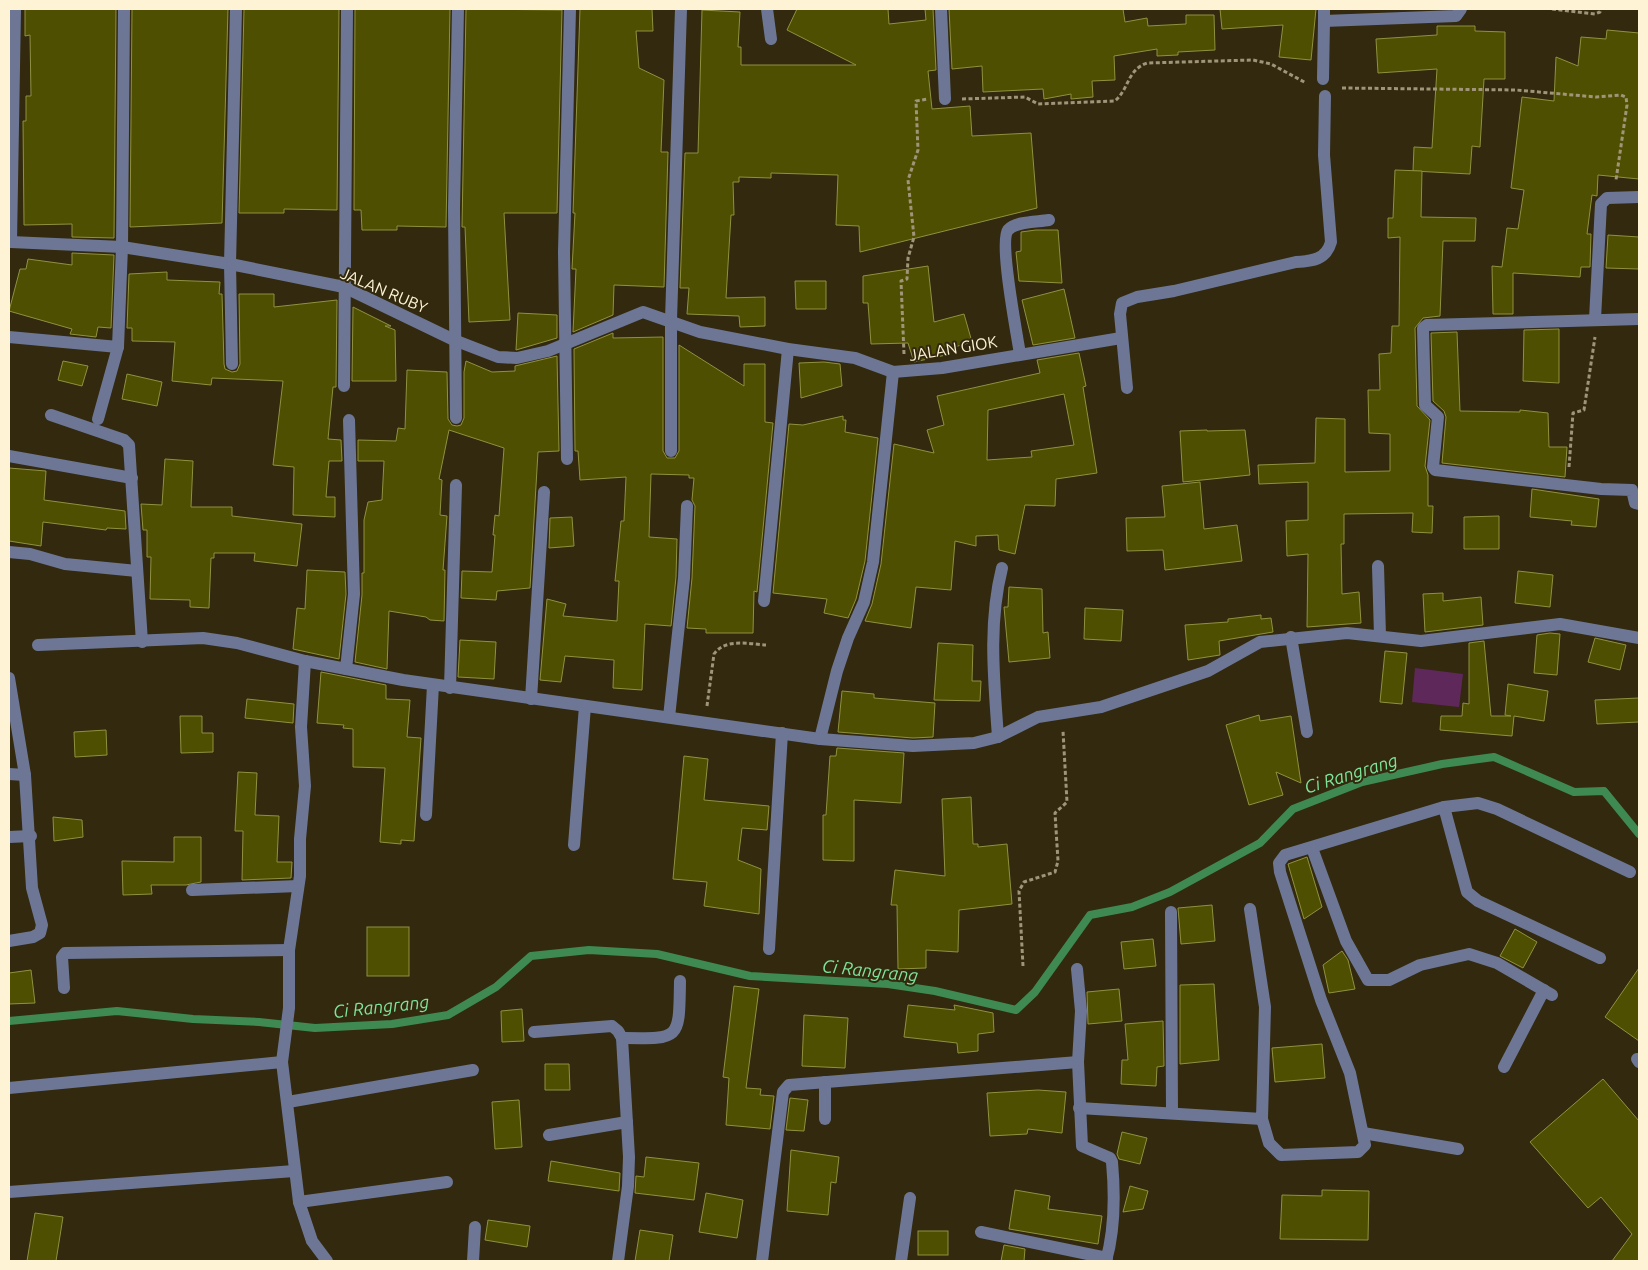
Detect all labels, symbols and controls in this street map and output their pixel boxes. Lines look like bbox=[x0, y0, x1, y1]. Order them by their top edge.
street label: JALAN RUBY bbox=[338, 264, 431, 317]
street label: JALAN GIOK bbox=[908, 332, 999, 364]
water label: Ci Rangrang bbox=[1302, 749, 1400, 797]
water label: Ci Rangrang bbox=[821, 955, 919, 985]
water label: Ci Rangrang bbox=[332, 991, 430, 1021]

